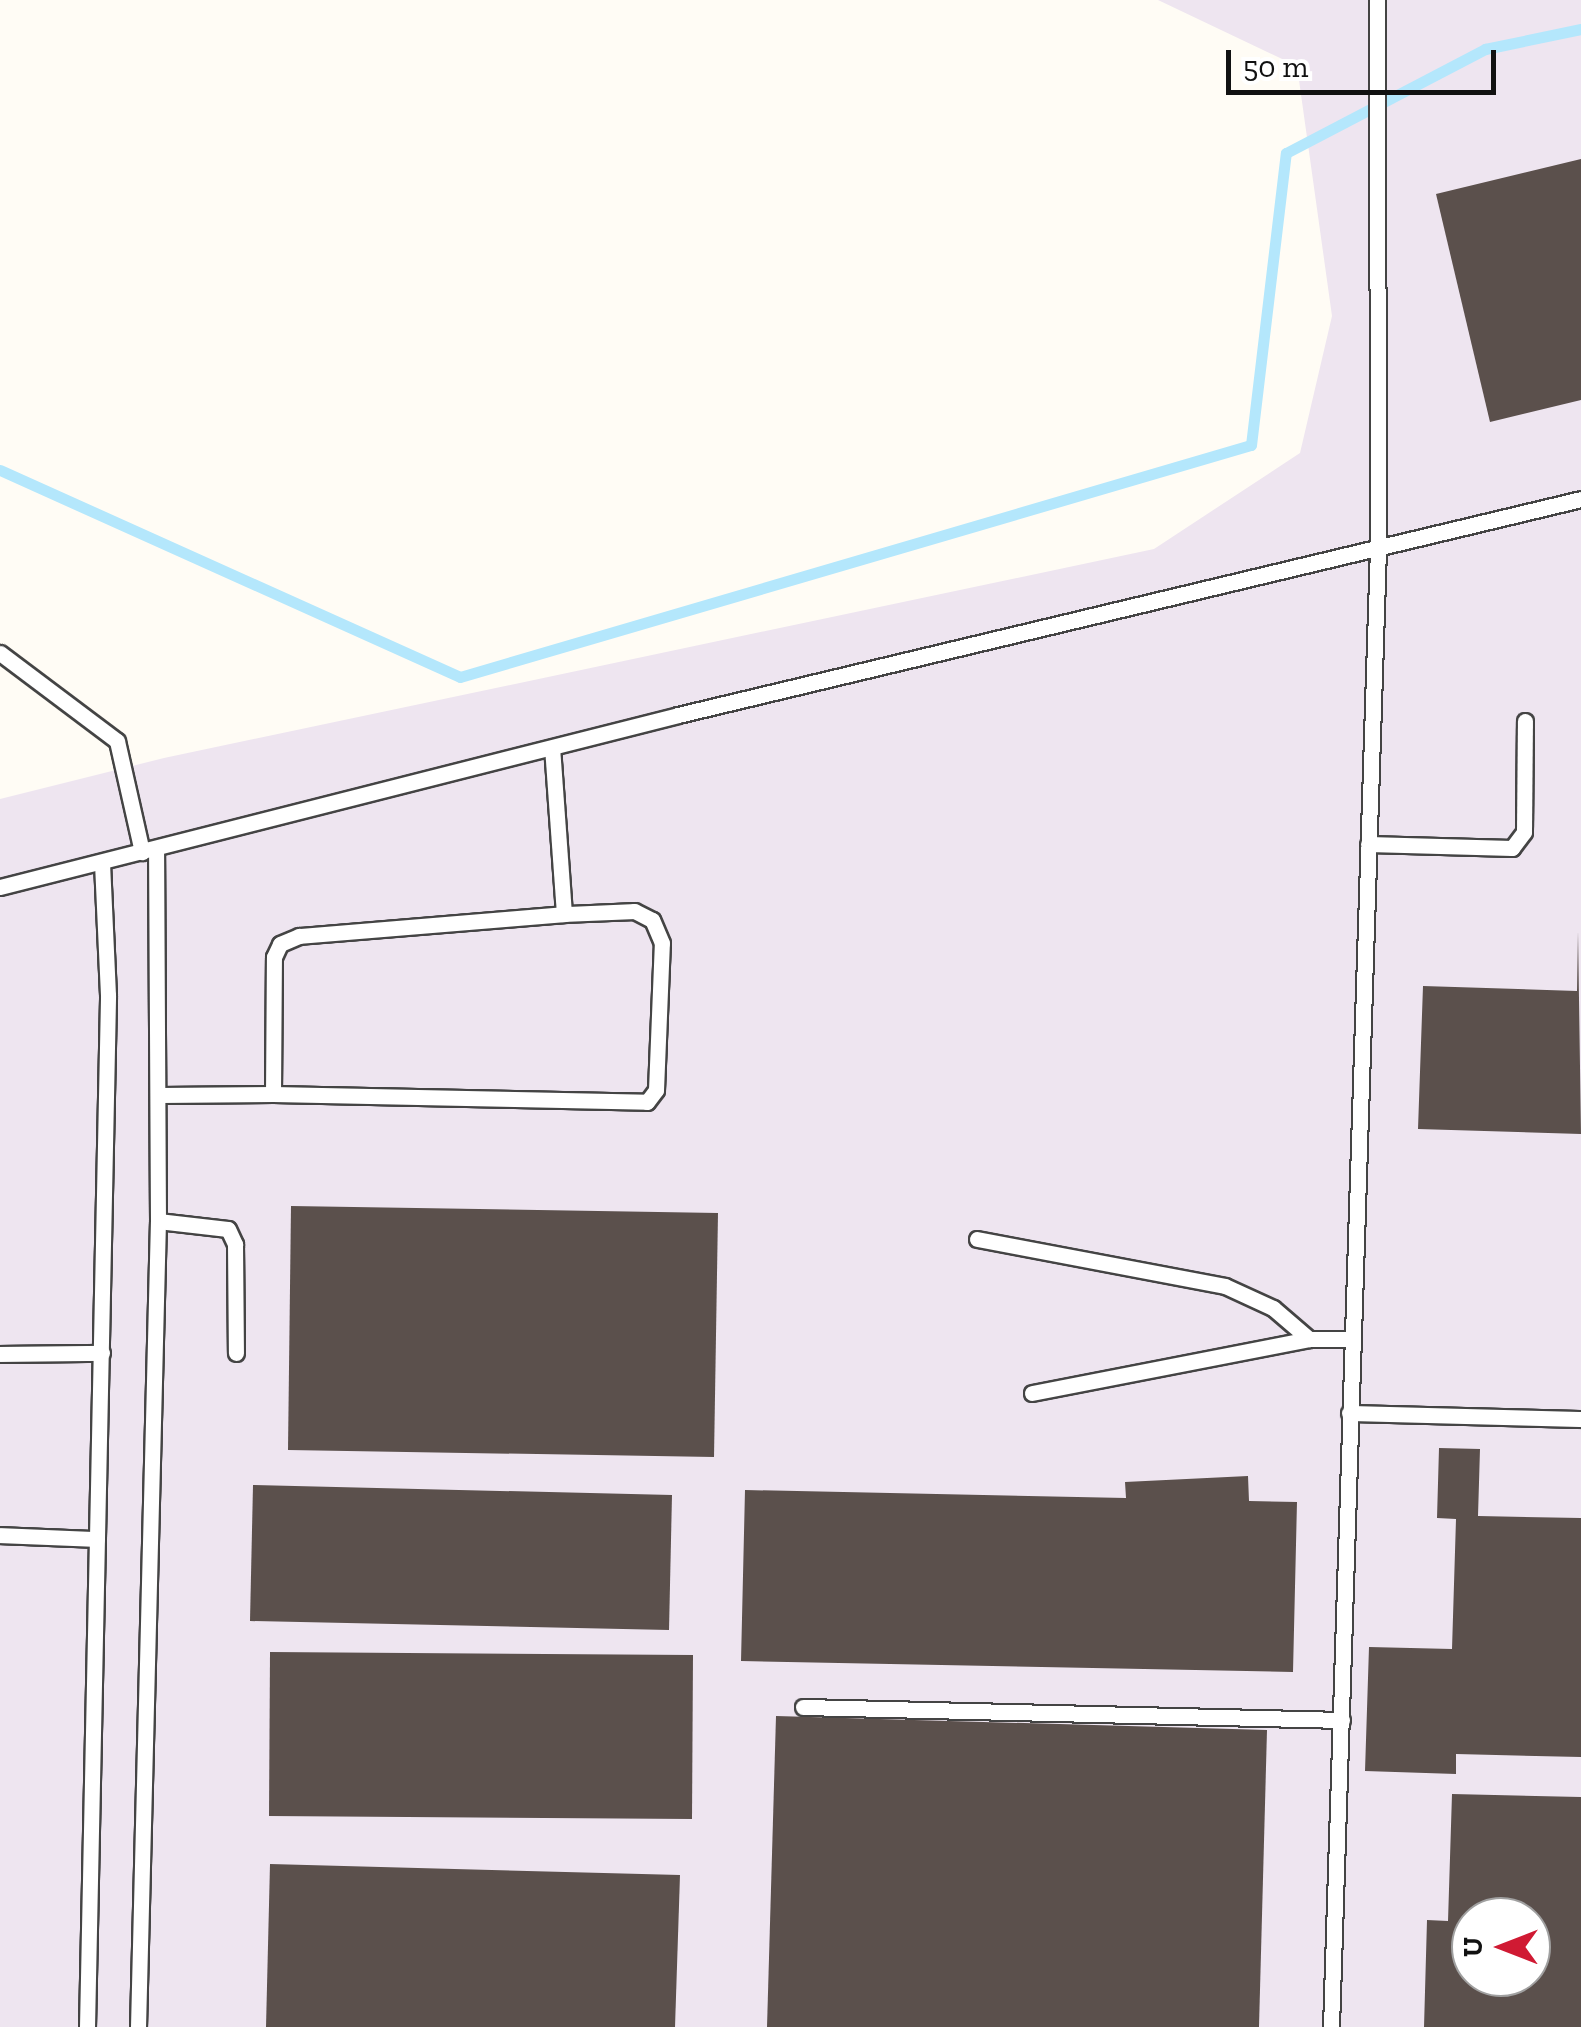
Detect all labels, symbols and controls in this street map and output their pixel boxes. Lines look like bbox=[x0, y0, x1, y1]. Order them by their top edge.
scale bar bbox=[1231, 30, 1501, 92]
text: 50 m bbox=[1243, 49, 1308, 85]
north arrow bbox=[1451, 1897, 1551, 1997]
text: U bbox=[1456, 1937, 1489, 1957]

